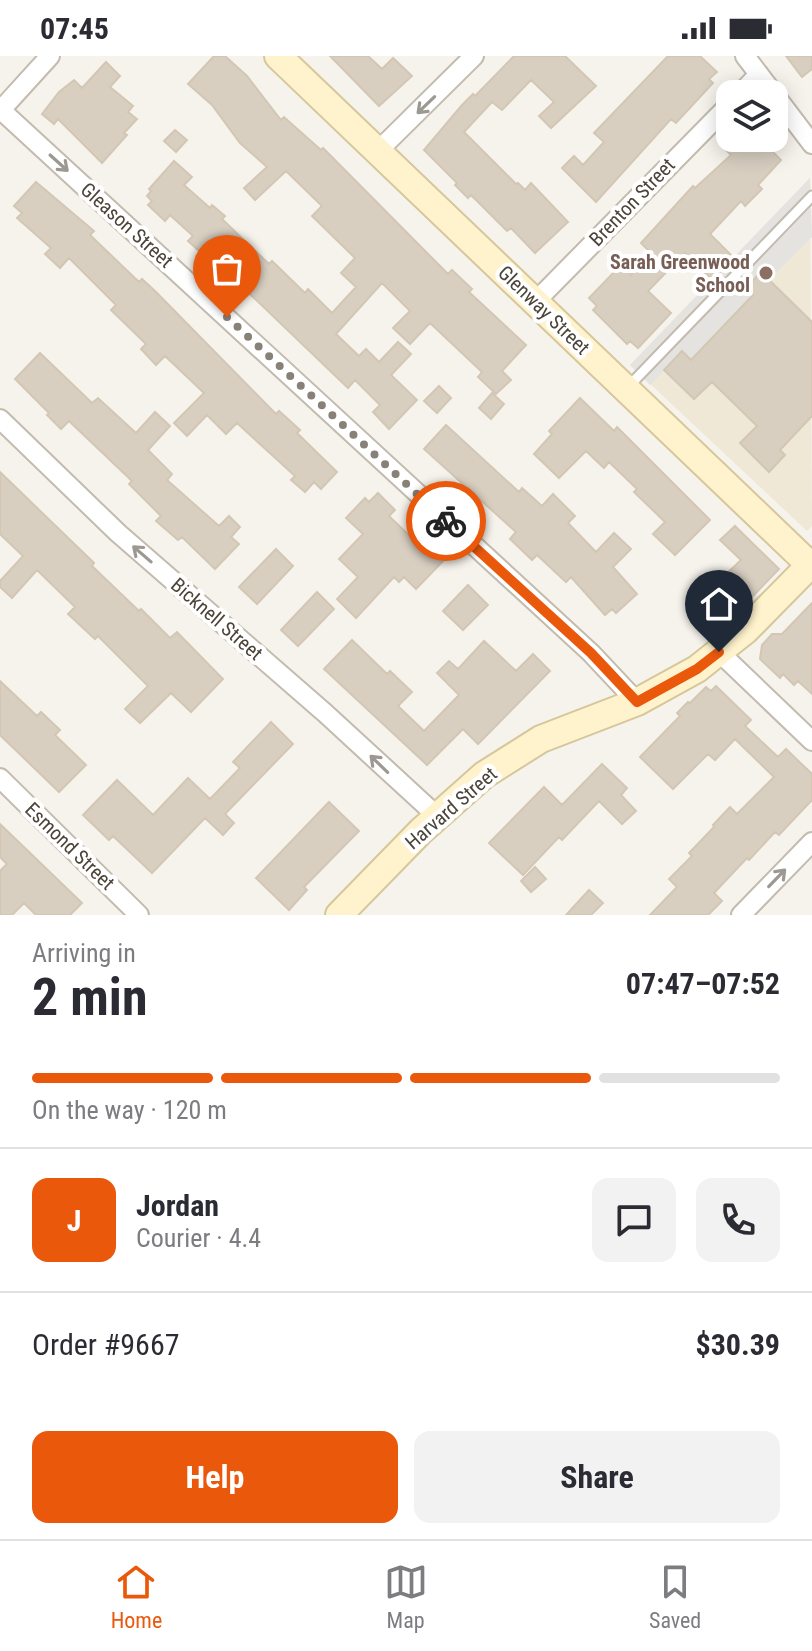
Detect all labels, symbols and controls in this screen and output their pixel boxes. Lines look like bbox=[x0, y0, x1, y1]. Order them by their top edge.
text: 07:45 bbox=[40, 11, 109, 46]
map controls bbox=[716, 80, 788, 152]
button: layers bbox=[716, 80, 788, 152]
one-way arrow bbox=[416, 95, 436, 114]
one-way arrow bbox=[48, 153, 68, 171]
street label: Brenton Street bbox=[584, 153, 680, 251]
street label: Gleason Street bbox=[76, 177, 178, 273]
pin bbox=[193, 235, 261, 317]
icon: bag bbox=[205, 247, 249, 291]
place label: Sarah Greenwood School bbox=[610, 250, 750, 297]
street label: Glenway Street bbox=[493, 260, 595, 360]
marker: Sarah Greenwood School bbox=[757, 264, 775, 282]
courier bbox=[406, 481, 486, 561]
icon: bike bbox=[424, 499, 468, 543]
one-way arrow bbox=[133, 546, 153, 564]
pin bbox=[685, 570, 753, 652]
street label: Bicknell Street bbox=[166, 573, 268, 665]
icon: home bbox=[697, 582, 741, 626]
one-way arrow bbox=[370, 755, 389, 774]
street label: Harvard Street bbox=[400, 762, 502, 854]
street label: Esmond Street bbox=[20, 797, 120, 895]
one-way arrow bbox=[767, 868, 786, 888]
text: Arriving in bbox=[32, 938, 136, 968]
text: 07:47–07:52 bbox=[626, 966, 780, 1001]
text: 2 min bbox=[32, 967, 148, 1028]
text: On the way · 120 m bbox=[32, 1095, 227, 1125]
button: chat bbox=[592, 1178, 676, 1262]
button: phone bbox=[696, 1178, 780, 1262]
text: Jordan bbox=[136, 1188, 219, 1223]
text: J bbox=[67, 1203, 81, 1238]
text: Courier · 4.4 bbox=[136, 1223, 261, 1253]
text: Order #9667 bbox=[32, 1327, 180, 1362]
text: $30.39 bbox=[695, 1327, 780, 1362]
button: Help bbox=[32, 1431, 398, 1523]
button: Share bbox=[414, 1431, 780, 1523]
tab: Home bbox=[111, 1560, 162, 1633]
tab: Map bbox=[384, 1560, 428, 1633]
tab: Saved bbox=[649, 1560, 701, 1633]

